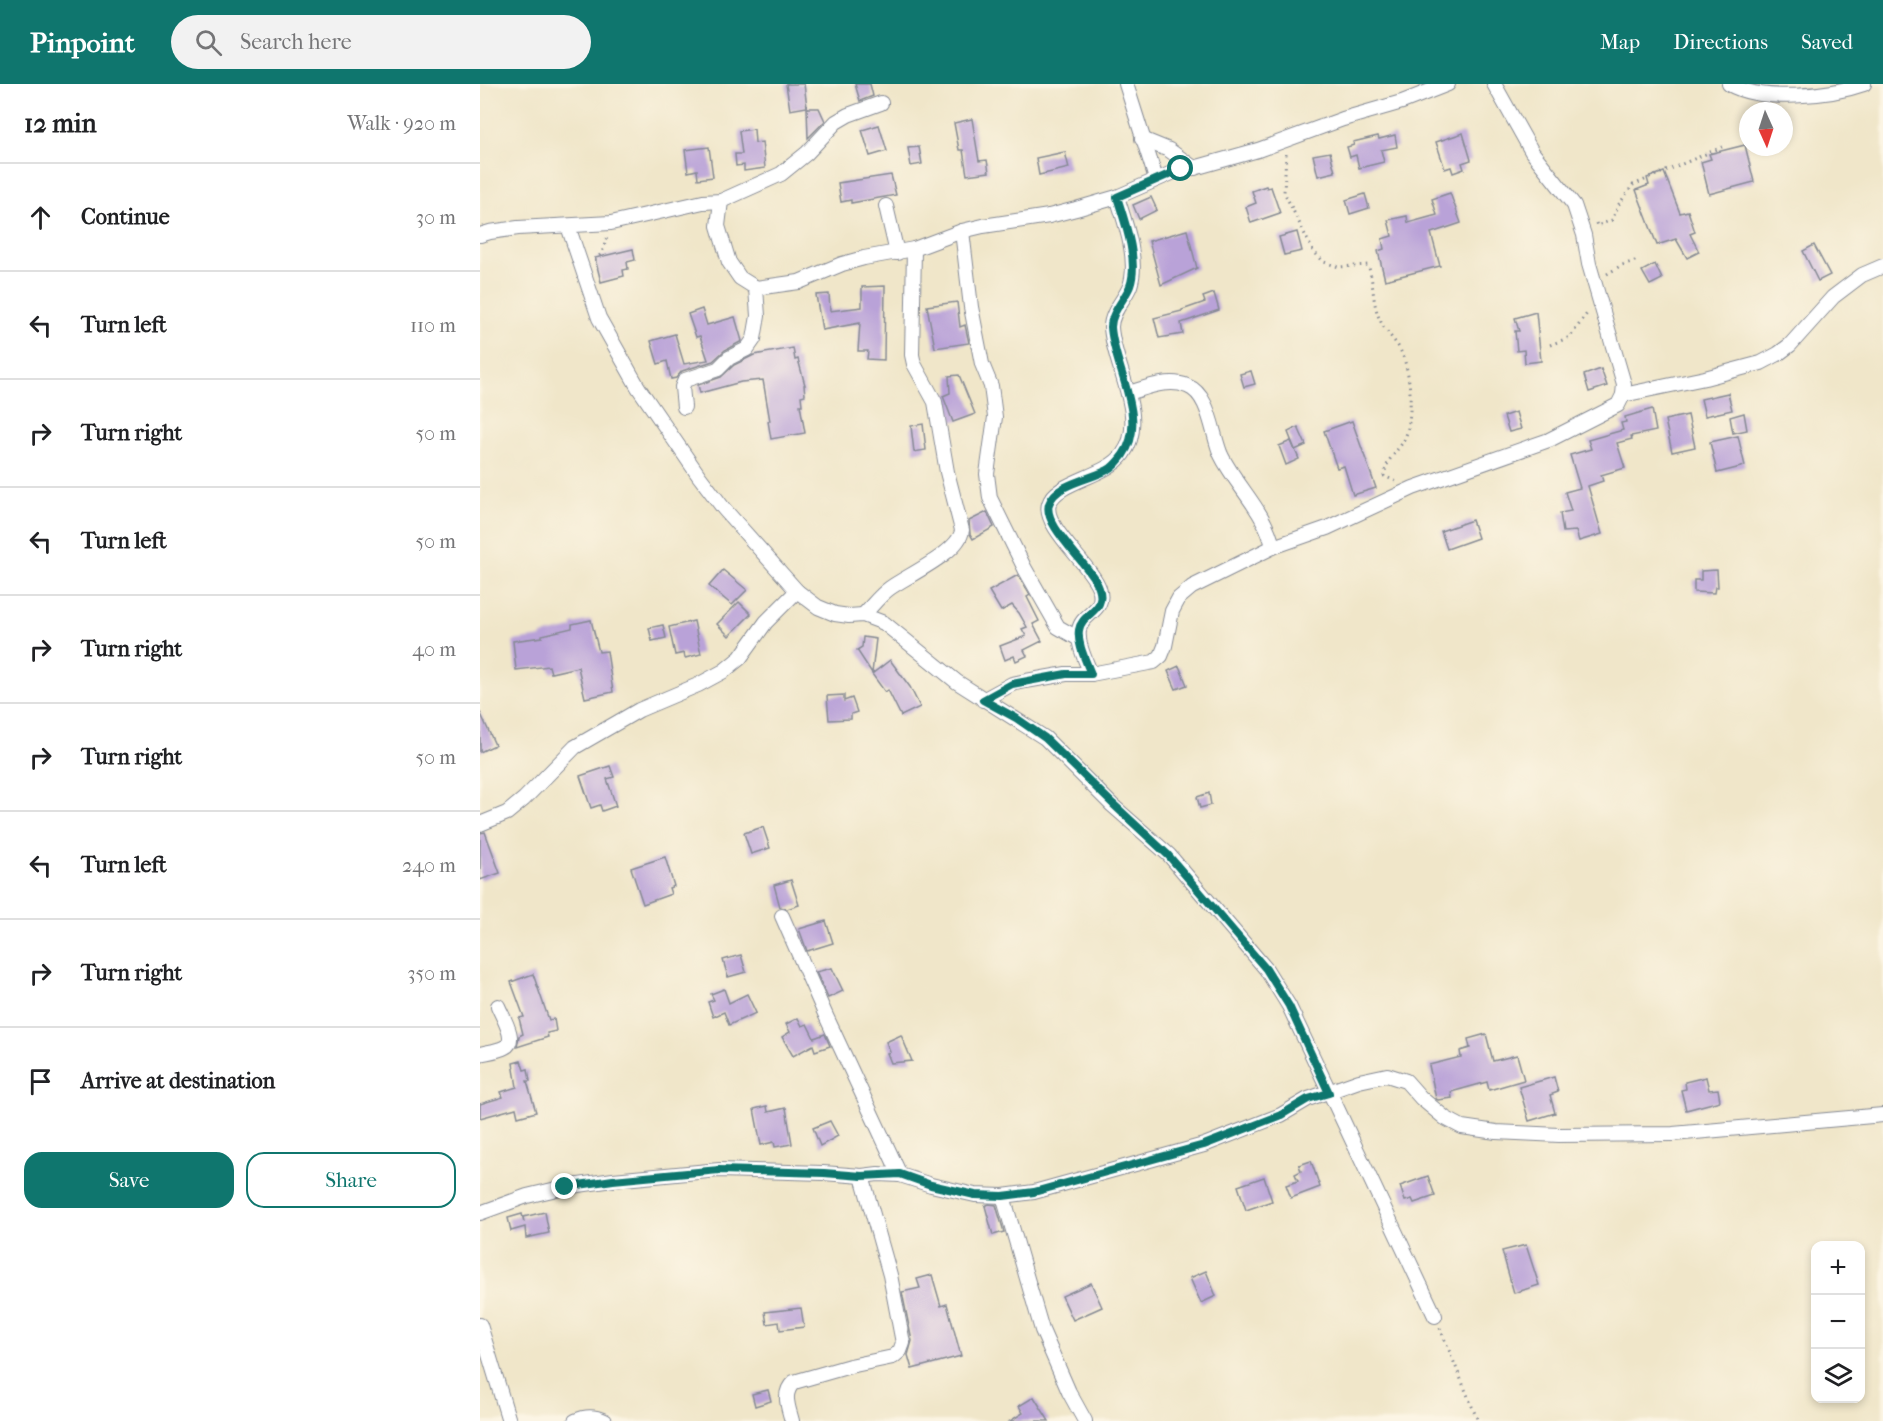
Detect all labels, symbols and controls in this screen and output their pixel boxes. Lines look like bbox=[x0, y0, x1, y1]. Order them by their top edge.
search box bbox=[171, 15, 591, 69]
text: Pinpoint bbox=[30, 26, 135, 59]
icon: search bbox=[192, 26, 225, 59]
text: Search here bbox=[240, 29, 352, 55]
text: Map bbox=[1600, 30, 1640, 54]
text: Directions bbox=[1673, 30, 1768, 54]
text: Saved bbox=[1801, 30, 1853, 54]
north arrow bbox=[1739, 102, 1793, 156]
text: 12 min bbox=[24, 108, 97, 139]
text: Walk · 920 m bbox=[347, 112, 456, 135]
route start bbox=[1167, 155, 1193, 181]
icon: ahead bbox=[24, 201, 57, 234]
text: Continue bbox=[81, 204, 170, 230]
text: 30 m bbox=[416, 206, 456, 229]
icon: left bbox=[24, 309, 57, 342]
text: Turn left bbox=[81, 312, 167, 338]
text: 110 m bbox=[410, 314, 456, 337]
icon: right bbox=[24, 417, 57, 450]
text: Turn right bbox=[81, 420, 182, 446]
text: 50 m bbox=[415, 422, 456, 445]
icon: left bbox=[24, 525, 57, 558]
text: Turn left bbox=[81, 528, 167, 554]
text: 50 m bbox=[415, 530, 456, 553]
icon: right bbox=[24, 633, 57, 666]
text: Turn right bbox=[81, 636, 182, 662]
text: 40 m bbox=[412, 638, 456, 661]
icon: right bbox=[24, 741, 57, 774]
text: Turn right bbox=[81, 744, 182, 770]
text: 50 m bbox=[415, 746, 456, 769]
icon: left bbox=[24, 849, 57, 882]
text: Turn left bbox=[81, 852, 167, 878]
text: 240 m bbox=[402, 854, 456, 877]
icon: right bbox=[24, 957, 57, 990]
text: Turn right bbox=[81, 960, 182, 986]
text: 350 m bbox=[407, 962, 456, 985]
icon: arrive bbox=[24, 1065, 57, 1098]
text: Arrive at destination bbox=[81, 1068, 275, 1094]
button: Save bbox=[24, 1152, 234, 1208]
button: Share bbox=[246, 1152, 456, 1208]
route end bbox=[551, 1173, 577, 1199]
map controls bbox=[1811, 1241, 1865, 1403]
button: + bbox=[1811, 1241, 1865, 1295]
button: − bbox=[1811, 1295, 1865, 1349]
button: layers bbox=[1811, 1349, 1865, 1403]

